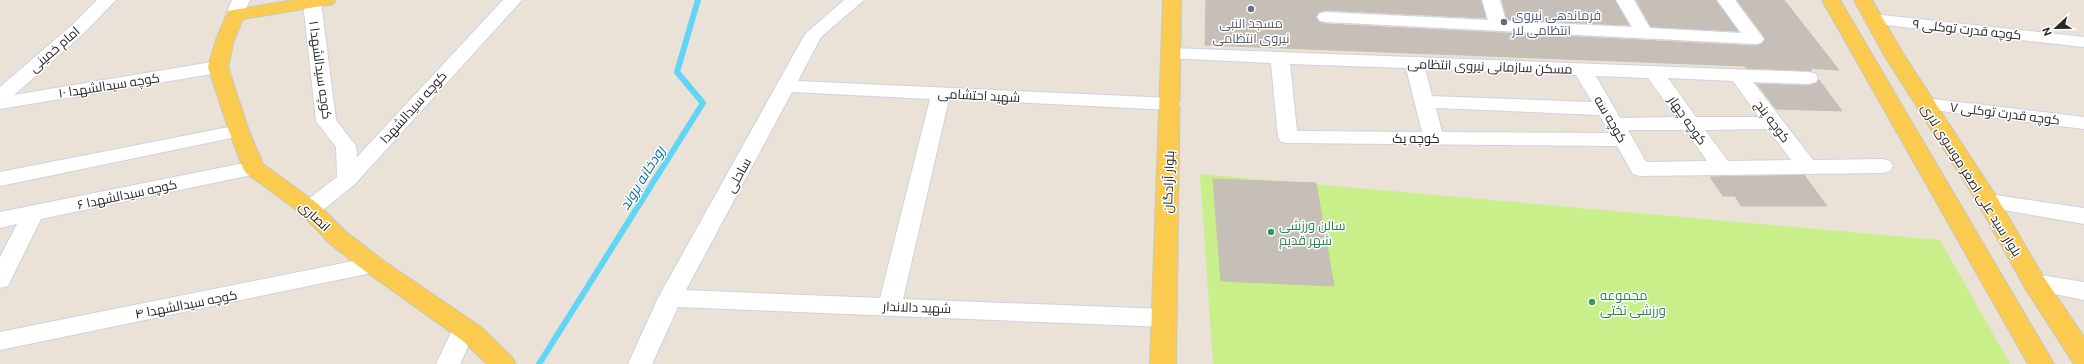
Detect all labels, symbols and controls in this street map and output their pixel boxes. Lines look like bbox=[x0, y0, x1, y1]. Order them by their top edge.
marker: مسجد النبی نیروی انتظامی bbox=[1246, 4, 1256, 14]
place label: فرماندهی نیروی انتظامی لار bbox=[1511, 8, 1601, 38]
north arrow bbox=[2036, 8, 2076, 48]
place label: مسجد النبی نیروی انتظامی bbox=[1212, 16, 1290, 46]
street label: کوچه قدرت توکلی ۹ bbox=[1912, 16, 2022, 45]
marker: فرماندهی نیروی انتظامی لار bbox=[1499, 17, 1509, 27]
street label: کوچه سیدالشهدا ۱ bbox=[304, 20, 335, 120]
street label: امام خمینی bbox=[26, 23, 84, 77]
text: N bbox=[2040, 26, 2054, 38]
street label: مسکن سازمانی نیروی انتظامی bbox=[1407, 56, 1573, 77]
street label: کوچه سیدالشهدا bbox=[377, 68, 451, 148]
street label: کوچه سیدالشهدا ۱۰ bbox=[57, 70, 161, 103]
street label: شهید احتشامی bbox=[937, 86, 1021, 105]
street label: کوچه چهار bbox=[1663, 92, 1710, 149]
street label: کوچه سه bbox=[1589, 93, 1630, 146]
street label: کوچه پنج bbox=[1750, 97, 1793, 147]
street label: کوچه قدرت توکلی ۷ bbox=[1949, 99, 2061, 130]
street label: بلوار سید علی اصغر موسوی لاری bbox=[1918, 101, 2025, 259]
street label: کوچه یک bbox=[1392, 131, 1440, 148]
water label: رودخانه بروند bbox=[616, 142, 669, 213]
street label: بلوار آزادگان bbox=[1160, 150, 1177, 214]
street label: ساحلی bbox=[723, 155, 754, 195]
street label: کوچه سیدالشهدا ۶ bbox=[76, 177, 179, 214]
street label: انصاری bbox=[296, 198, 333, 234]
place label: سالن ورزشی شهر قدیم bbox=[1279, 218, 1345, 250]
marker: سالن ورزشی شهر قدیم bbox=[1266, 227, 1276, 237]
street label: کوچه سیدالشهدا ۴ bbox=[134, 287, 239, 324]
place label: مجموعه ورزشی تختی bbox=[1600, 288, 1666, 318]
marker: مجموعه ورزشی تختی bbox=[1587, 297, 1597, 307]
street label: شهید دالاندار bbox=[881, 299, 952, 316]

